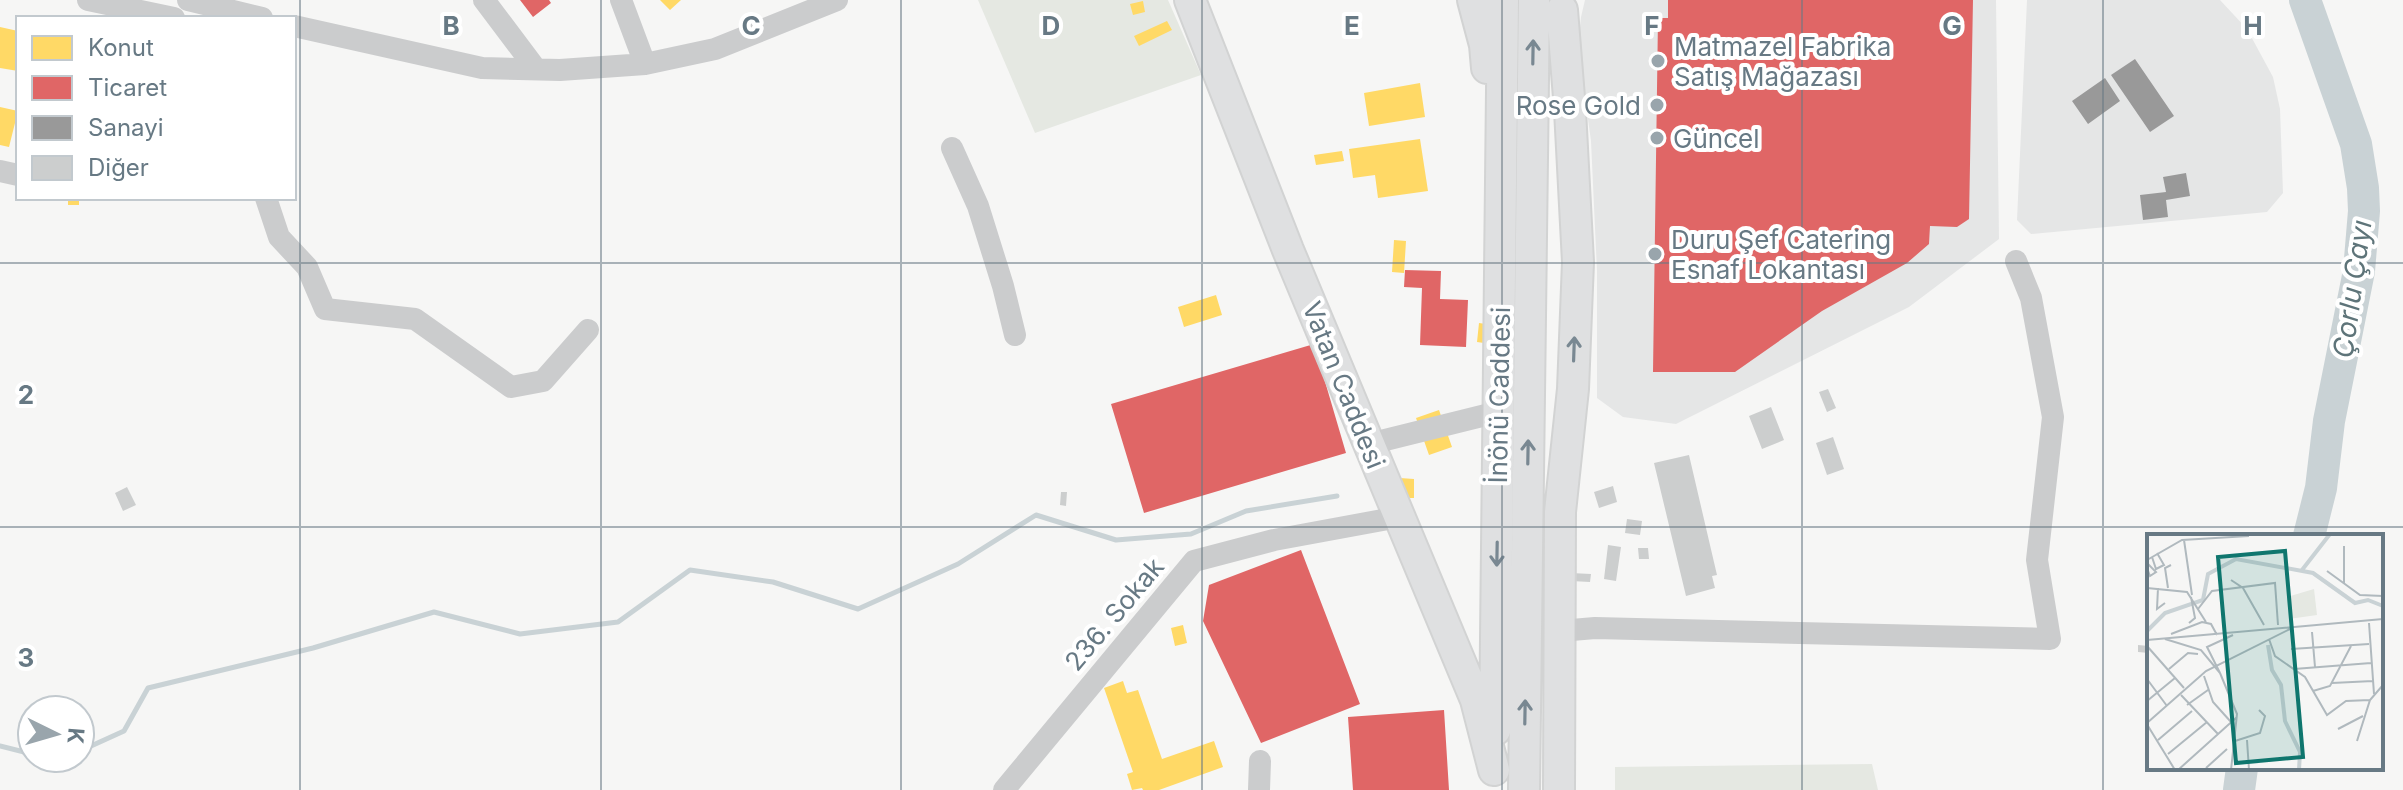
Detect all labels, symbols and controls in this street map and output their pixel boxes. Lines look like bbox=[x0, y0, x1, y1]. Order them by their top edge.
text: B bbox=[442, 10, 460, 41]
text: C bbox=[741, 10, 761, 41]
text: D bbox=[1042, 10, 1060, 41]
text: E bbox=[1344, 10, 1360, 41]
text: F bbox=[1644, 10, 1660, 41]
text: G bbox=[1942, 10, 1962, 41]
text: H bbox=[2243, 10, 2263, 41]
legend bbox=[16, 16, 296, 200]
place label: Matmazel Fabrika Satış Mağazası bbox=[1674, 31, 1891, 92]
text: Konut bbox=[88, 33, 154, 62]
one-way arrow bbox=[1525, 39, 1541, 66]
marker: Matmazel Fabrika Satış Mağazası bbox=[1649, 52, 1667, 70]
text: Ticaret bbox=[88, 73, 167, 102]
place label: Rose Gold bbox=[1516, 90, 1641, 121]
marker: Rose Gold bbox=[1648, 96, 1666, 114]
text: Sanayi bbox=[88, 113, 163, 142]
place label: Güncel bbox=[1673, 123, 1759, 154]
marker: Güncel bbox=[1648, 129, 1666, 147]
text: Diğer bbox=[88, 153, 149, 182]
water label: Çorlu Çayı bbox=[2325, 218, 2379, 360]
place label: Duru Şef Catering Esnaf Lokantası bbox=[1671, 224, 1891, 285]
marker: Duru Şef Catering Esnaf Lokantası bbox=[1646, 245, 1664, 263]
street label: Vatan Caddesi bbox=[1296, 297, 1392, 473]
street label: İnönü Caddesi bbox=[1482, 306, 1516, 484]
one-way arrow bbox=[1567, 336, 1582, 363]
text: 2 bbox=[18, 379, 34, 410]
one-way arrow bbox=[1520, 439, 1536, 466]
inset map bbox=[2147, 534, 2383, 770]
one-way arrow bbox=[1489, 540, 1505, 567]
street label: 236. Sokak bbox=[1058, 551, 1170, 677]
text: 3 bbox=[18, 642, 34, 673]
north arrow bbox=[16, 694, 96, 774]
one-way arrow bbox=[1518, 699, 1533, 726]
text: K bbox=[62, 727, 90, 745]

